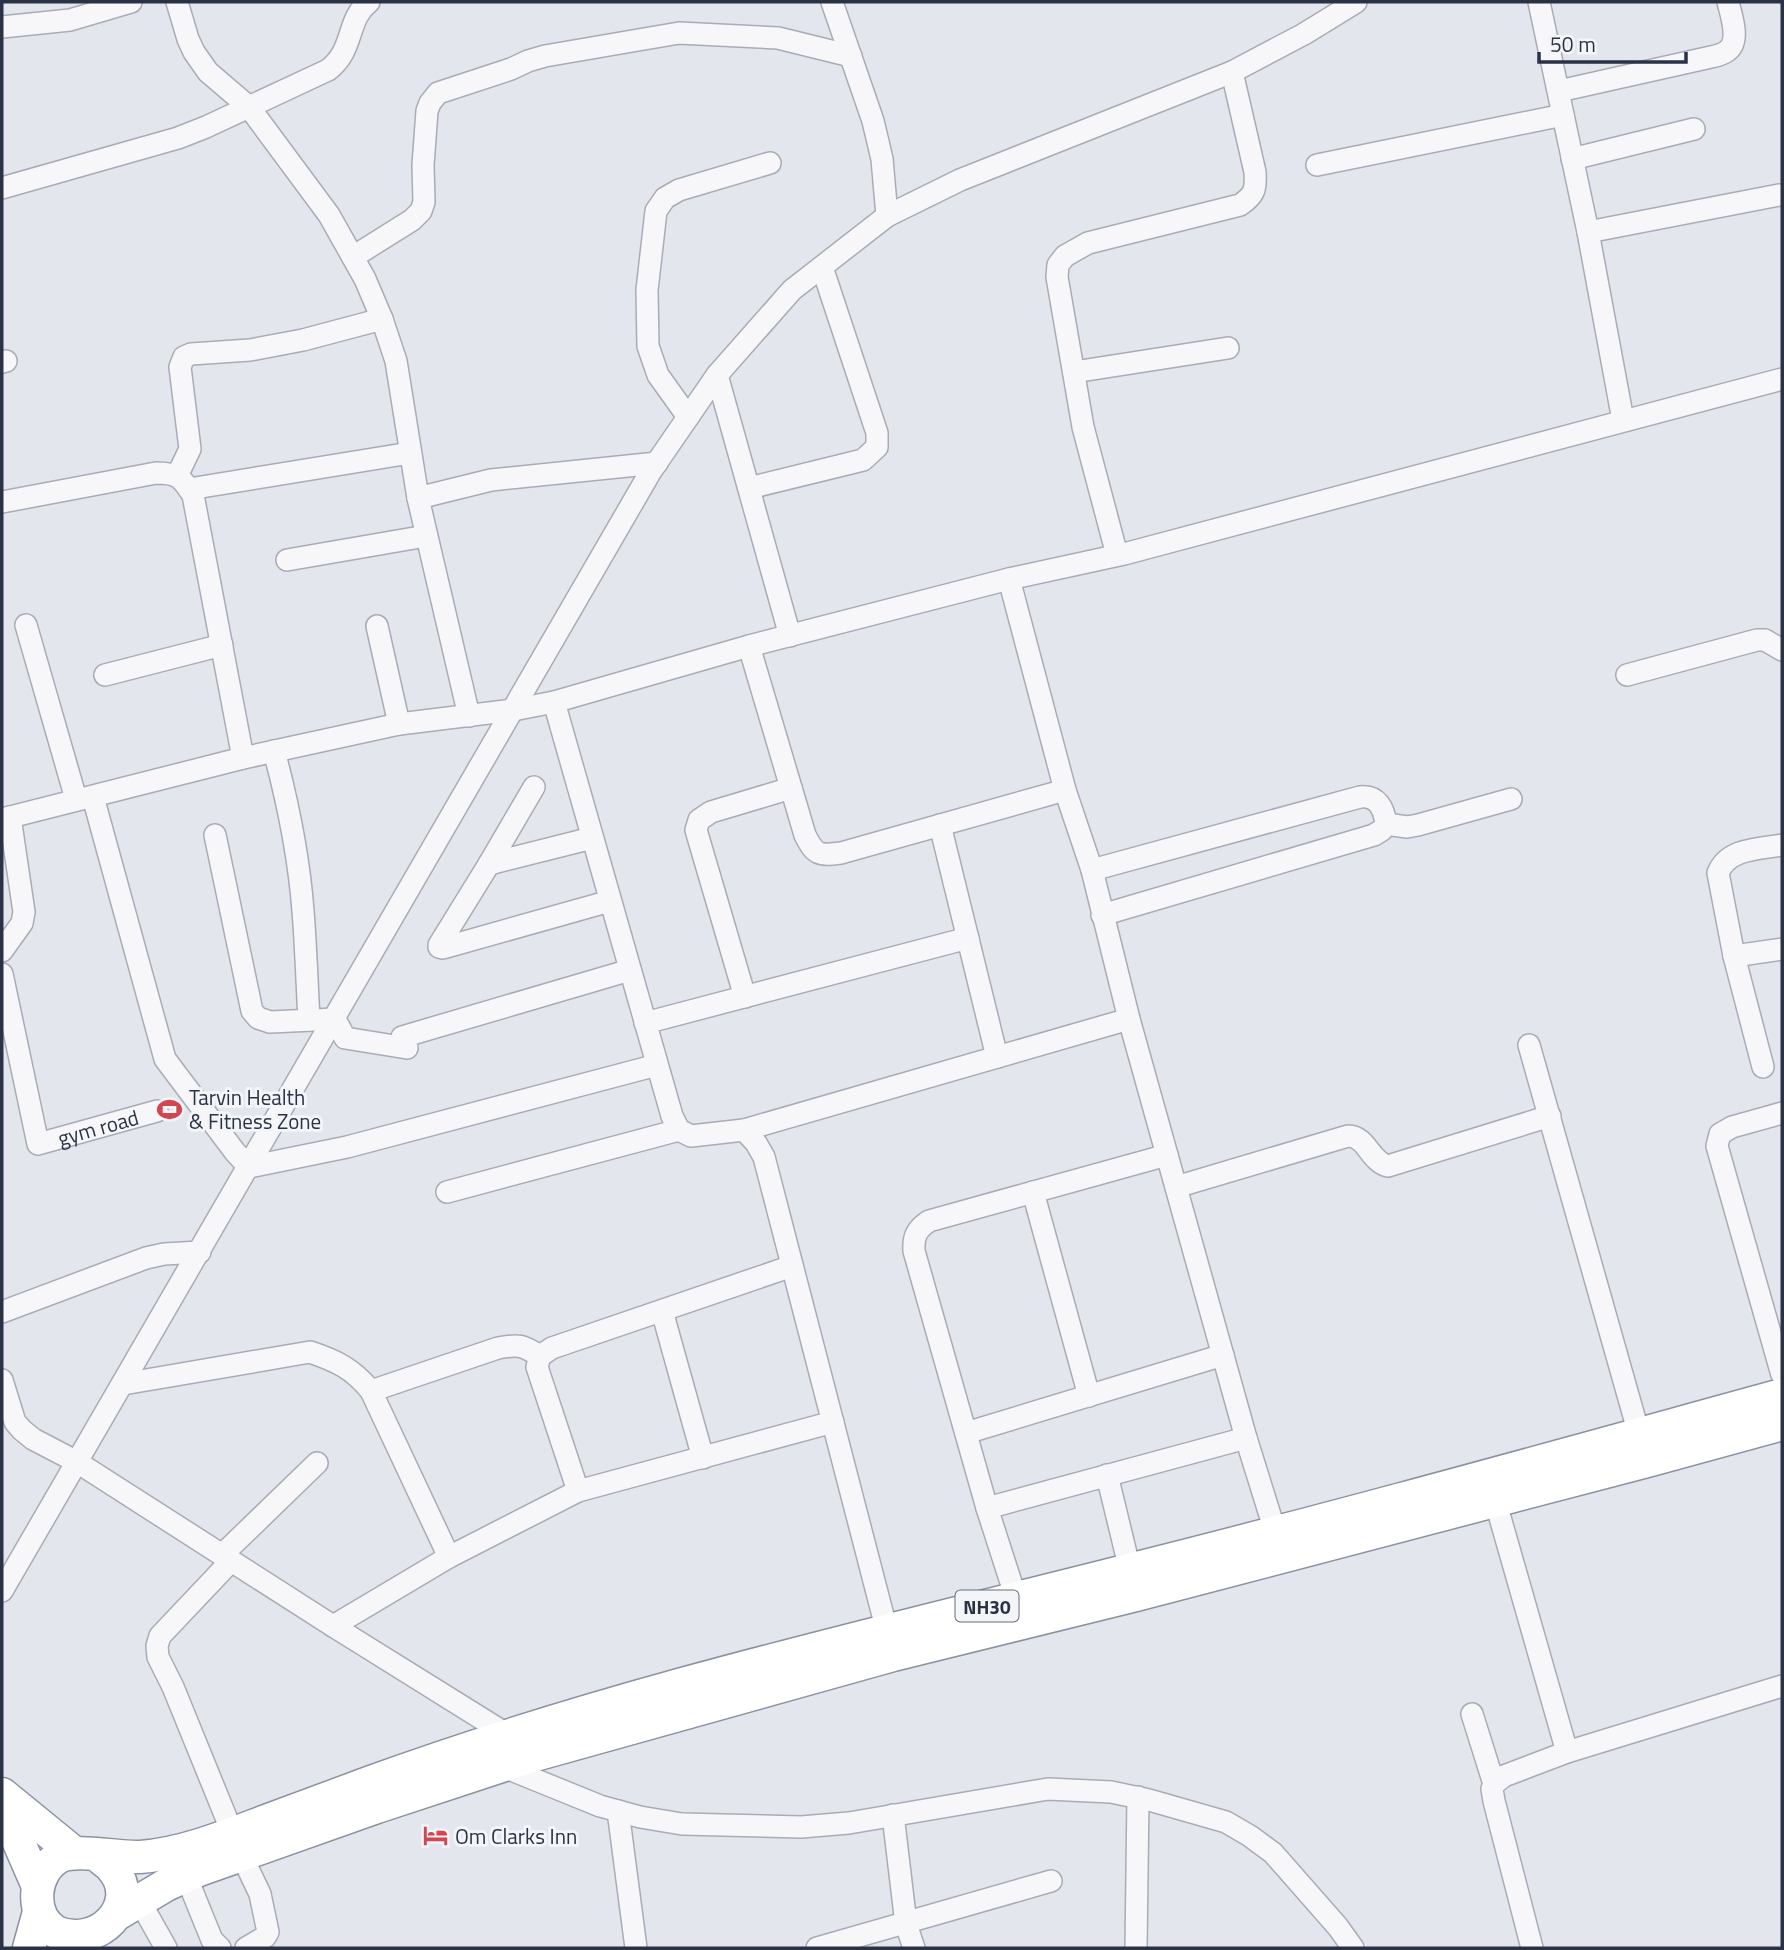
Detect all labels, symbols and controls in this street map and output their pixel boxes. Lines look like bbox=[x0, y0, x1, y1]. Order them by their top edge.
scale bar bbox=[1539, 21, 1686, 65]
text: 50 m bbox=[1550, 28, 1596, 60]
place label: Tarvin Health & Fitness Zone bbox=[189, 1081, 321, 1137]
sports icon: Tarvin Health & Fitness Zone bbox=[155, 1095, 183, 1123]
street label: gym road bbox=[54, 1101, 142, 1154]
road number: NH30 bbox=[956, 1590, 1018, 1622]
place label: Om Clarks Inn bbox=[455, 1820, 577, 1852]
hotel icon: Om Clarks Inn bbox=[421, 1822, 449, 1850]

